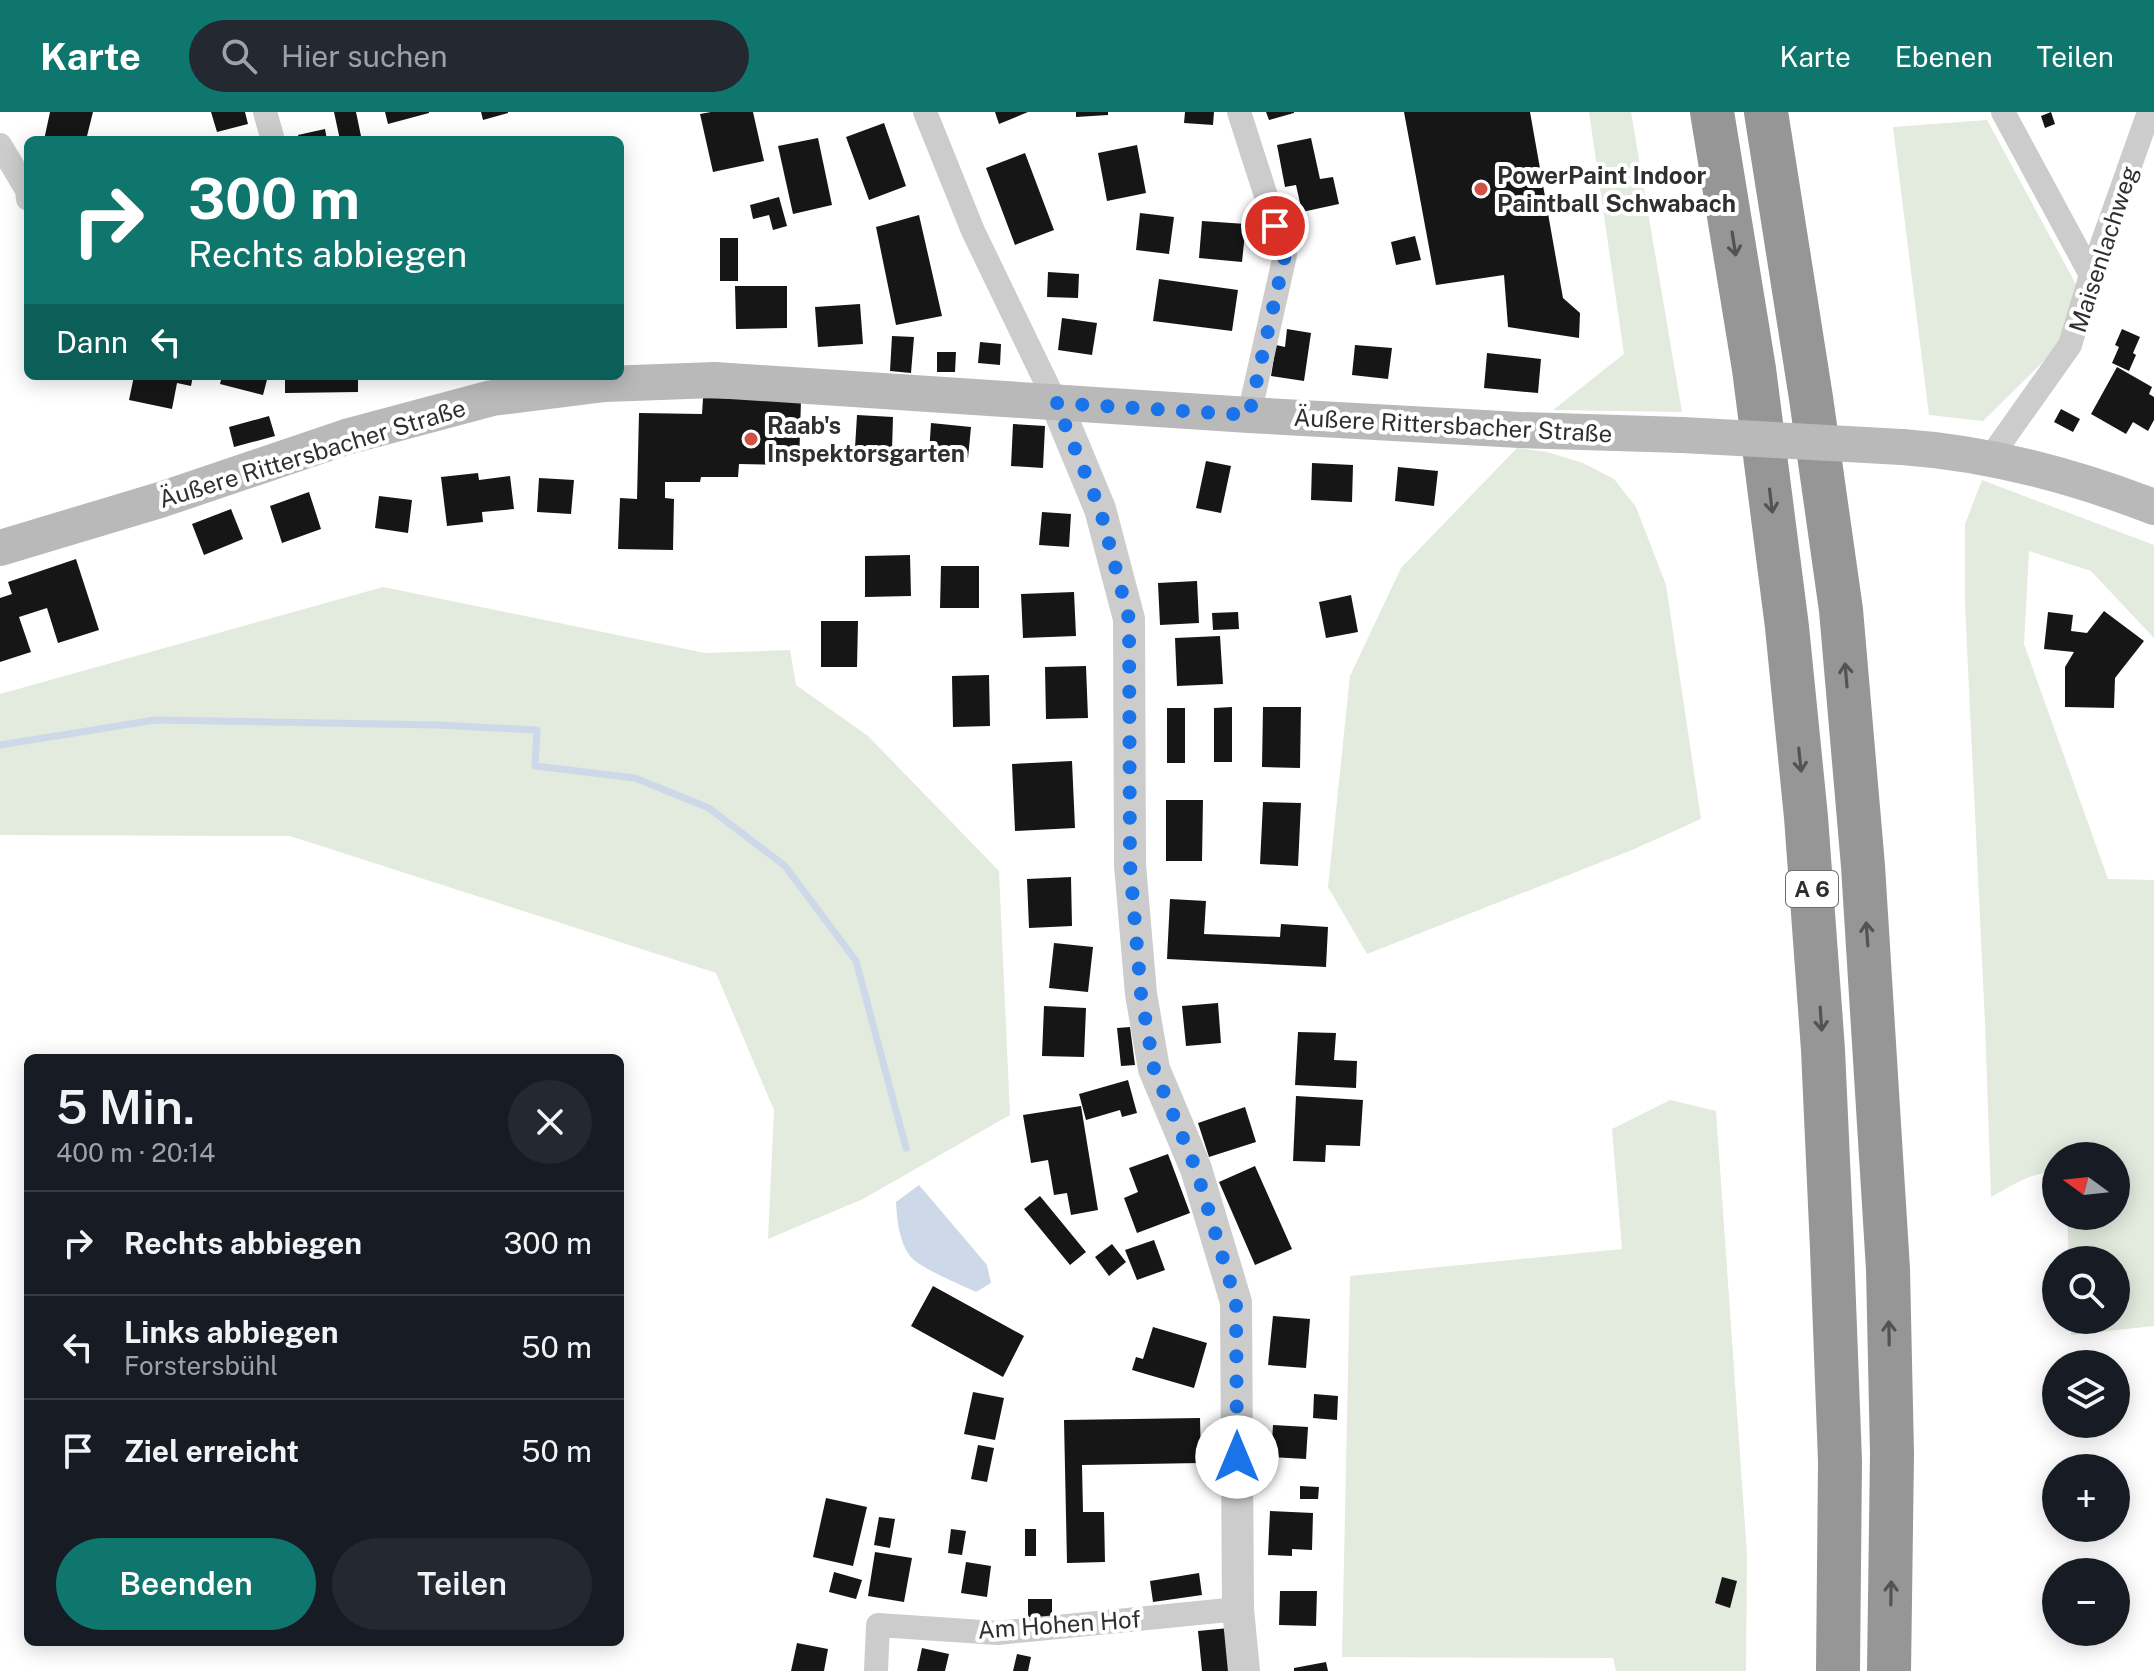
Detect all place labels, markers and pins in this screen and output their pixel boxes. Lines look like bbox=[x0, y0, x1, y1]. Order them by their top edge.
place label: PowerPaint Indoor Paintball Schwabach bbox=[1497, 161, 1736, 217]
marker: PowerPaint Indoor Paintball Schwabach bbox=[1472, 180, 1490, 198]
pin bbox=[1241, 192, 1309, 260]
place label: Raab's Inspektorsgarten bbox=[767, 411, 965, 467]
marker: Raab's Inspektorsgarten bbox=[742, 430, 760, 448]

